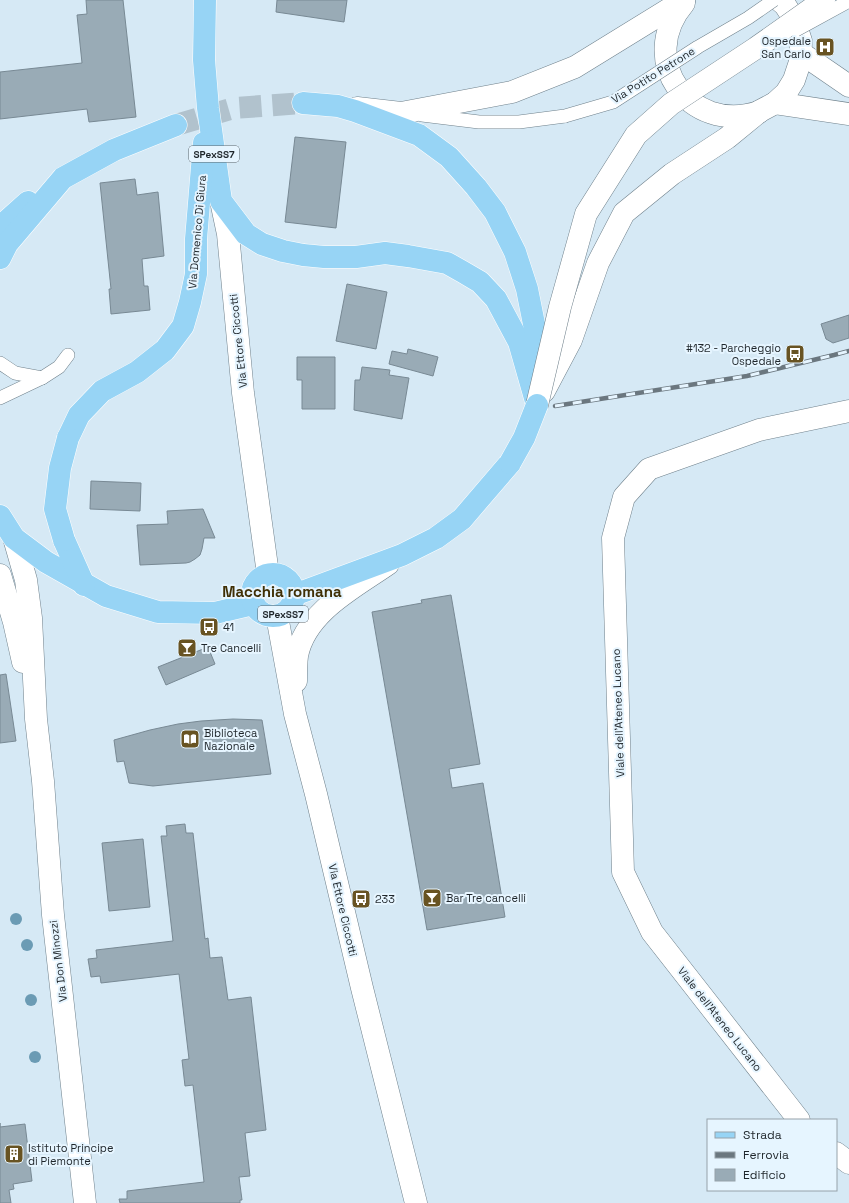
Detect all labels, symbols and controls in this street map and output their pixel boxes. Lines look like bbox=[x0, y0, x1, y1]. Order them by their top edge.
place label: Ospedale San Carlo bbox=[761, 34, 811, 61]
hospital icon: Ospedale San Carlo bbox=[814, 36, 836, 58]
street label: Via Potito Petrone bbox=[609, 44, 697, 106]
road number: SPexSS7 bbox=[189, 146, 239, 162]
street label: Via Domenico Di Giura bbox=[185, 174, 209, 289]
street label: Via Ettore Ciccotti bbox=[226, 293, 250, 389]
place label: #132 - Parcheggio Ospedale bbox=[686, 341, 781, 368]
bus stop icon: #132 - Parcheggio Ospedale bbox=[784, 343, 806, 365]
district label: Macchia romana bbox=[222, 582, 342, 601]
road number: SPexSS7 bbox=[258, 606, 308, 622]
bus stop icon: 41 bbox=[198, 616, 220, 638]
place label: 41 bbox=[223, 620, 234, 634]
bar icon: Tre Cancelli bbox=[176, 637, 198, 659]
place label: Tre Cancelli bbox=[201, 641, 262, 655]
street label: Viale dell'Ateneo Lucano bbox=[609, 648, 627, 778]
place label: Biblioteca Nazionale bbox=[204, 726, 258, 753]
library icon: Biblioteca Nazionale bbox=[179, 728, 201, 750]
street label: Via Ettore Ciccotti bbox=[326, 862, 361, 958]
bar icon: Bar Tre cancelli bbox=[421, 887, 443, 909]
bus stop icon: 233 bbox=[350, 888, 372, 910]
place label: Bar Tre cancelli bbox=[446, 891, 526, 905]
place label: 233 bbox=[375, 892, 395, 906]
street label: Via Don Minozzi bbox=[46, 919, 70, 1003]
street label: Viale dell'Ateneo Lucano bbox=[675, 964, 765, 1074]
legend bbox=[707, 1119, 837, 1191]
text: Strada bbox=[743, 1127, 782, 1143]
place label: Istituto Principe di Piemonte bbox=[28, 1141, 113, 1168]
building icon: Istituto Principe di Piemonte bbox=[3, 1143, 25, 1165]
text: Ferrovia bbox=[743, 1147, 789, 1163]
text: Edificio bbox=[743, 1167, 786, 1183]

